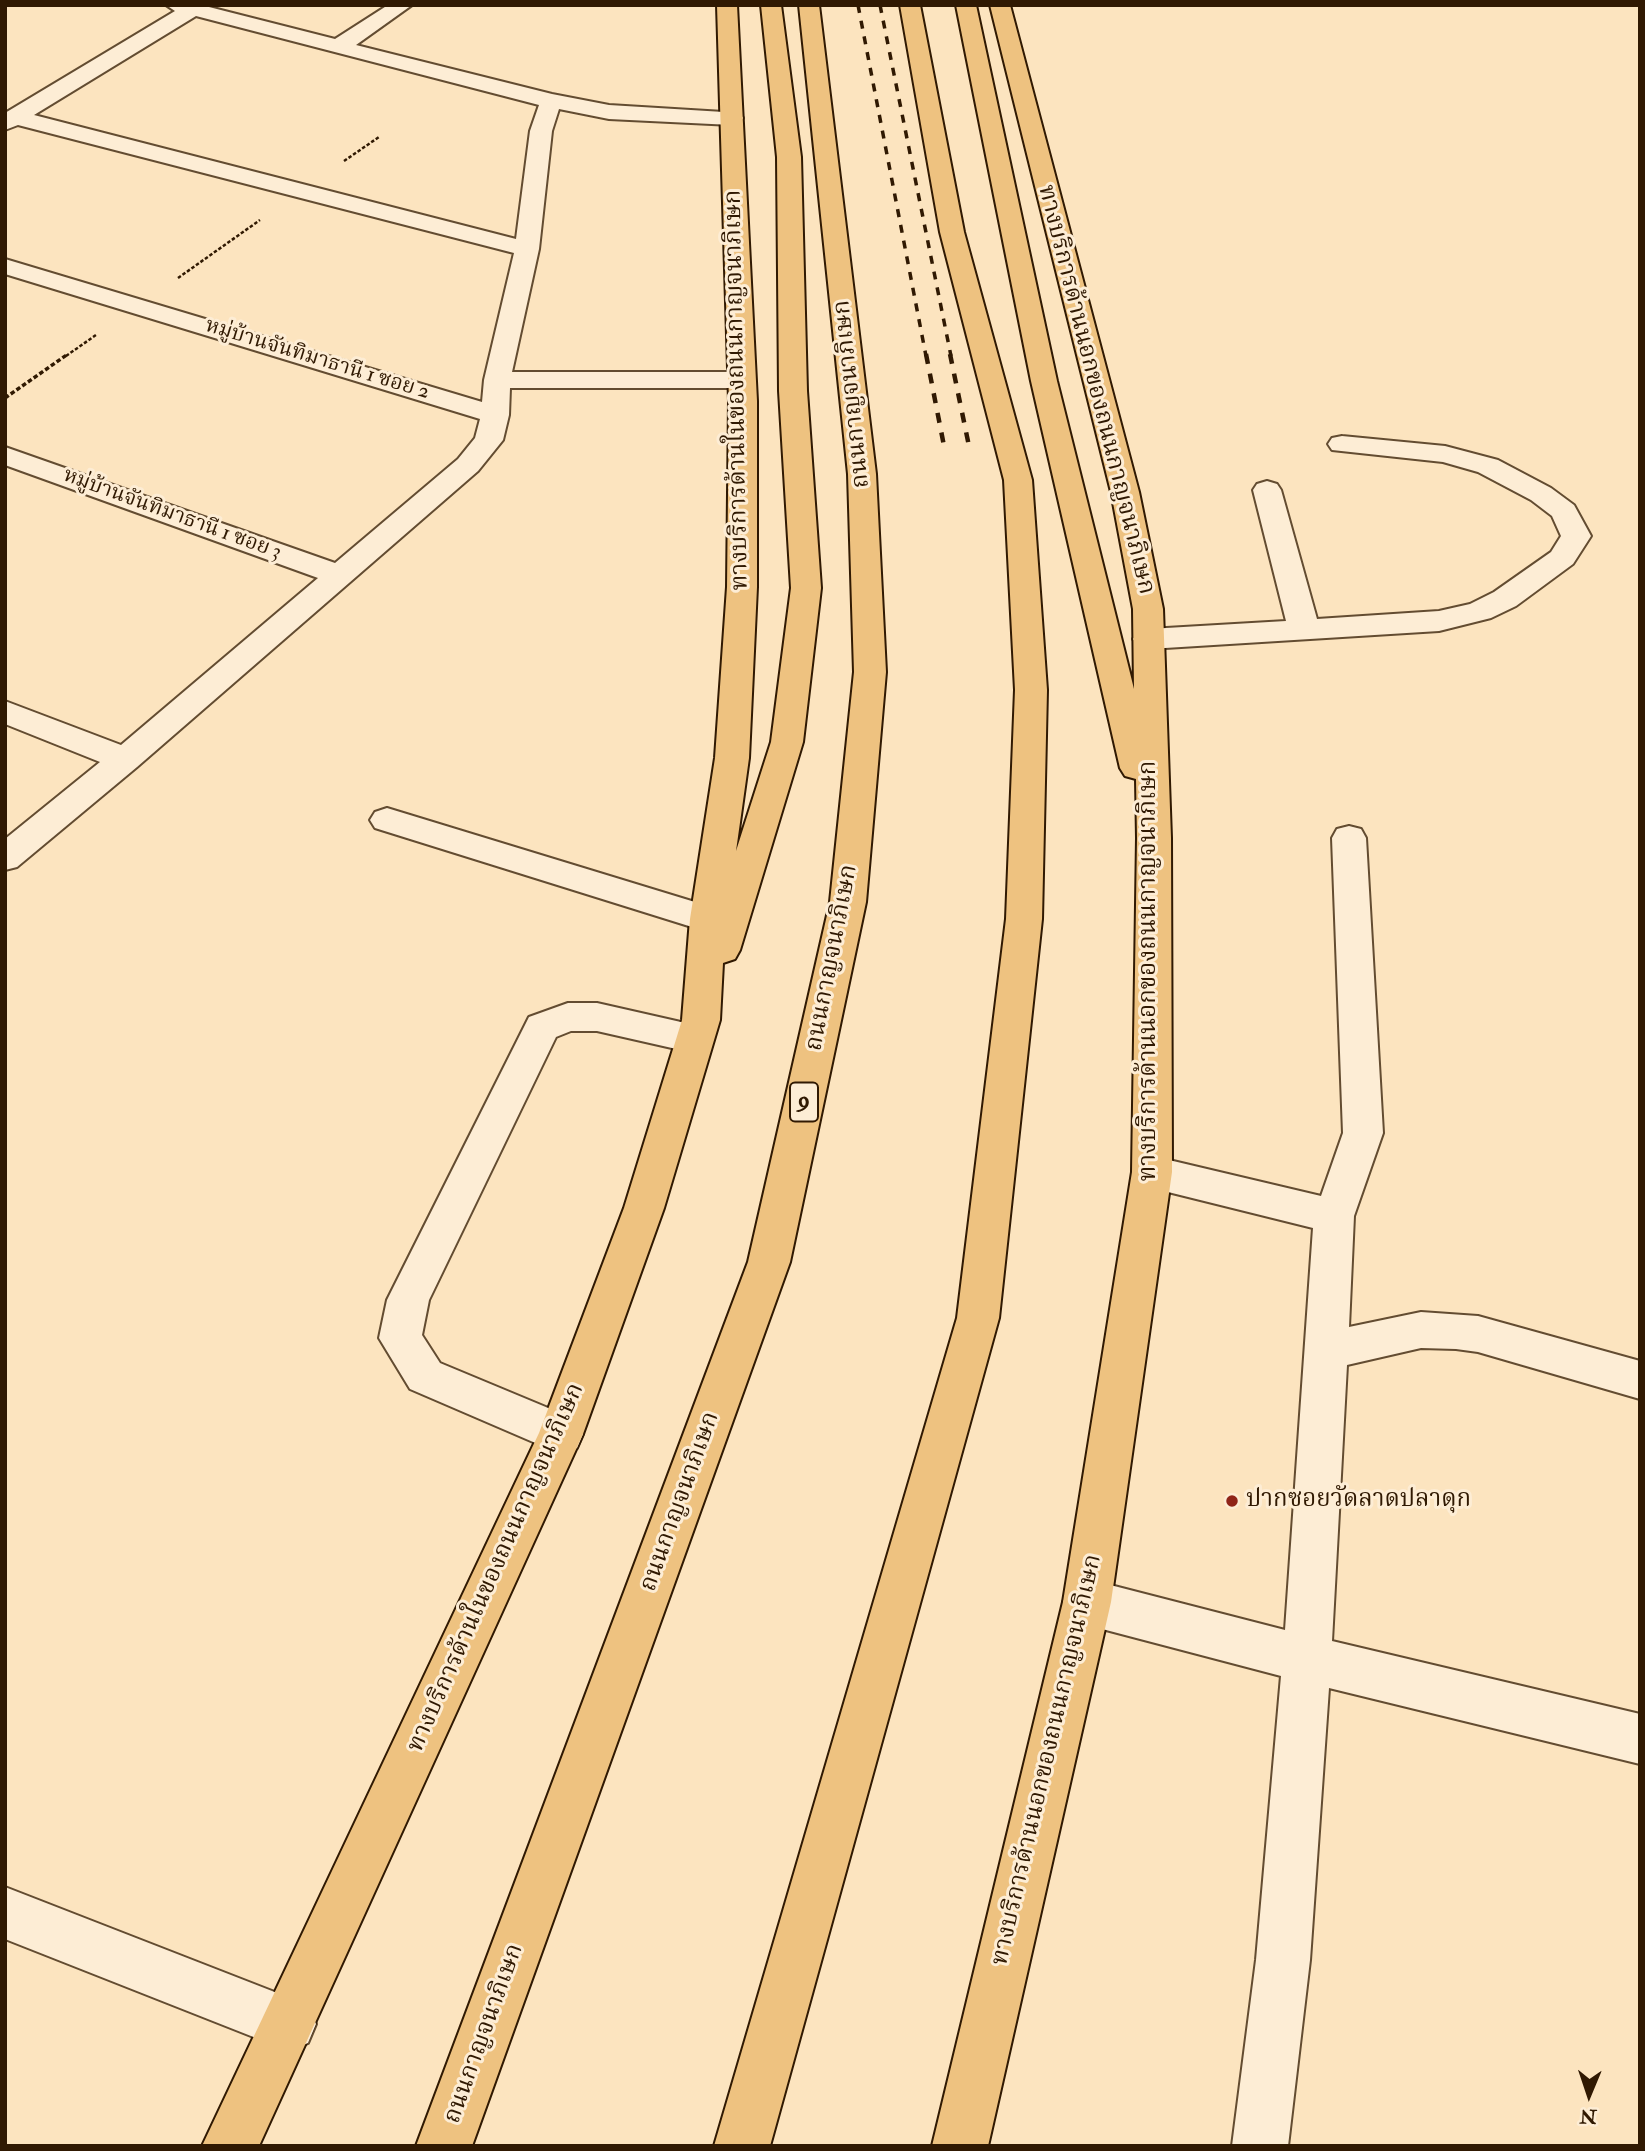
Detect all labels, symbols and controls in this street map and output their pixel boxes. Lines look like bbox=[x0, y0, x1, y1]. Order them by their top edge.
street label: ทางบริการด้านนอกของถนนกาญจนาภิเษก bbox=[1030, 182, 1160, 598]
street label: ทางบริการด้านในของถนนกาญจนาภิเษก bbox=[720, 189, 756, 591]
street label: ถนนกาญจนาภิเษก bbox=[829, 298, 877, 490]
street label: หมู่บ้านจันทิมาธานี 1 ซอย 2 bbox=[202, 314, 432, 406]
street label: หมู่บ้านจันทิมาธานี 1 ซอย 3 bbox=[59, 464, 285, 566]
street label: ทางบริการด้านนอกของถนนกาญจนาภิเษก bbox=[1136, 761, 1164, 1181]
street label: ถนนกาญจนาภิเษก bbox=[801, 862, 865, 1054]
road number: 9 bbox=[790, 1082, 818, 1121]
street label: ทางบริการด้านในของถนนกาญจนาภิเษก bbox=[402, 1379, 592, 1757]
street label: ถนนกาญจนาภิเษก bbox=[635, 1408, 727, 1596]
place label: ปากซอยวัดลาดปลาดุก bbox=[1246, 1487, 1471, 1515]
marker: ปากซอยวัดลาดปลาดุก bbox=[1224, 1493, 1240, 1509]
street label: ทางบริการด้านนอกของถนนกาญจนาภิเษก bbox=[987, 1552, 1109, 1968]
street label: ถนนกาญจนาภิเษก bbox=[439, 1940, 531, 2128]
north arrow bbox=[1554, 2060, 1624, 2130]
text: N bbox=[1579, 2104, 1597, 2128]

